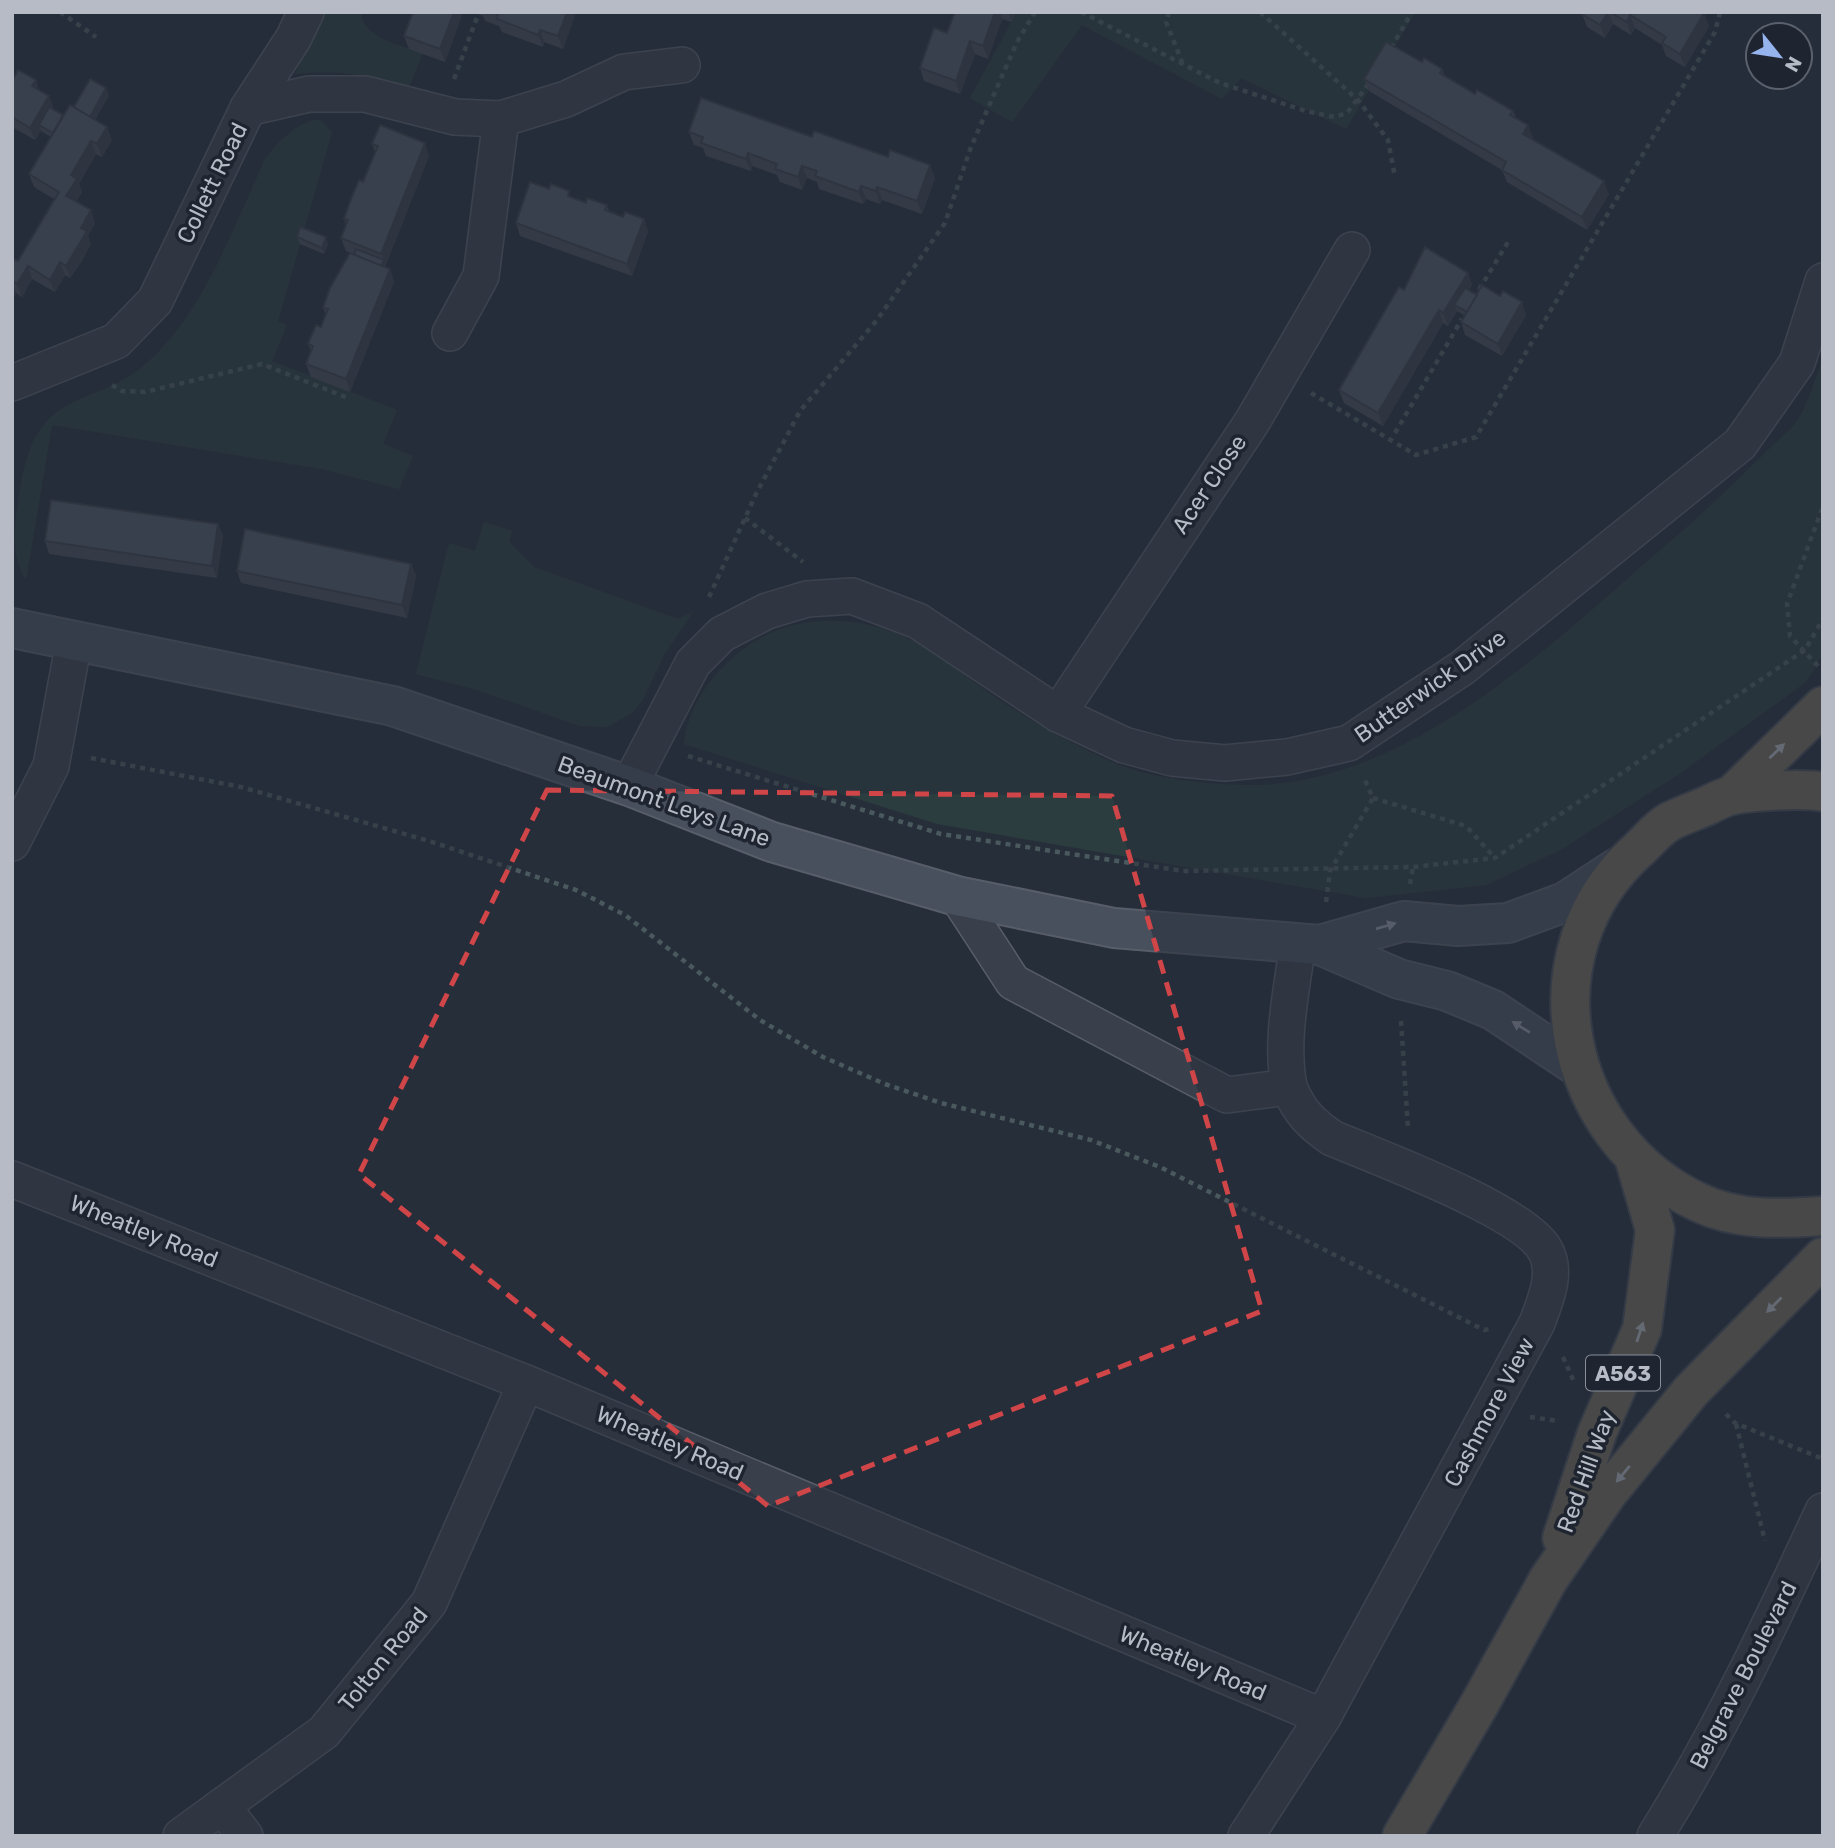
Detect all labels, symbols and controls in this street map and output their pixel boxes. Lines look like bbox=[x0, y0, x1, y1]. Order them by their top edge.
north arrow bbox=[1744, 21, 1814, 91]
text: N bbox=[1780, 53, 1807, 76]
street label: Collett Road bbox=[171, 118, 253, 248]
street label: Acer Close bbox=[1166, 429, 1252, 539]
street label: Butterwick Drive bbox=[1349, 623, 1511, 749]
one-way arrow bbox=[1769, 742, 1786, 759]
street label: Beaumont Leys Lane bbox=[554, 750, 774, 852]
one-way arrow bbox=[1376, 921, 1397, 931]
one-way arrow bbox=[1511, 1021, 1530, 1034]
street label: Wheatley Road bbox=[66, 1189, 222, 1273]
one-way arrow bbox=[1766, 1296, 1783, 1313]
one-way arrow bbox=[1635, 1322, 1645, 1343]
street label: Cashmore View bbox=[1438, 1332, 1540, 1492]
road number: A563 bbox=[1586, 1356, 1660, 1390]
street label: Wheatley Road bbox=[592, 1399, 748, 1487]
street label: Red Hill Way bbox=[1551, 1406, 1621, 1536]
one-way arrow bbox=[1616, 1466, 1631, 1483]
street label: Belgrave Boulevard bbox=[1684, 1576, 1802, 1774]
street label: Tolton Road bbox=[332, 1601, 434, 1717]
street label: Wheatley Road bbox=[1115, 1619, 1271, 1707]

